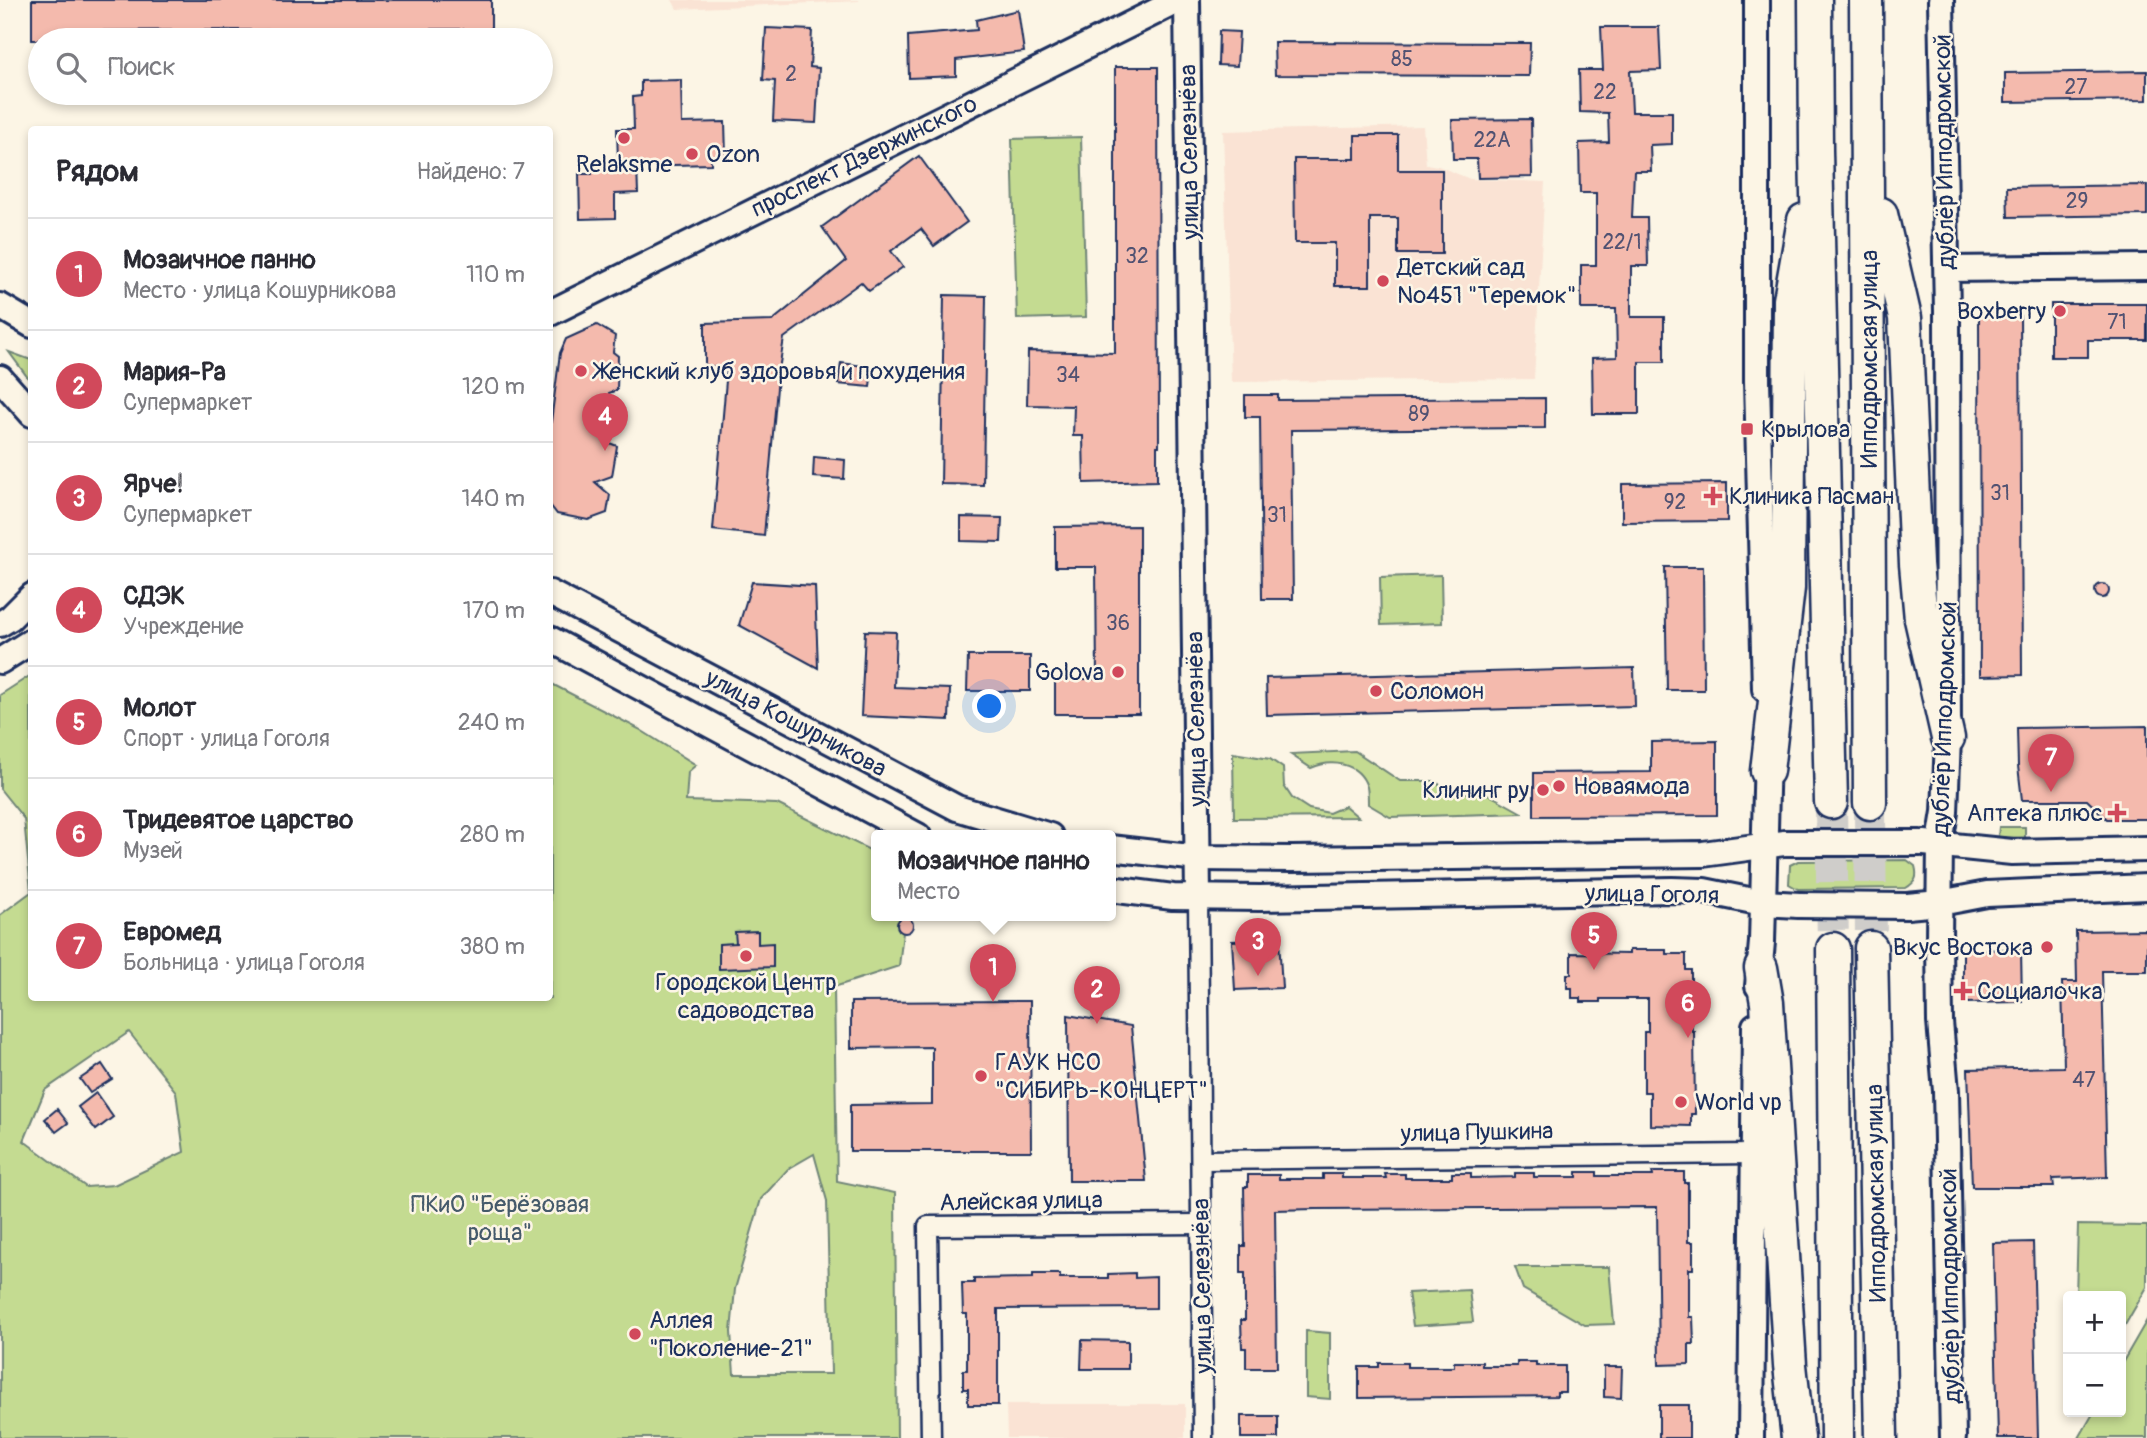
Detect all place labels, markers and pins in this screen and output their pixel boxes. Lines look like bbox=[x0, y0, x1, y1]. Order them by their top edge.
marker: Relaksme bbox=[616, 130, 632, 146]
place label: Ozon bbox=[706, 140, 760, 169]
marker: Ozon bbox=[684, 146, 700, 162]
place label: Relaksme bbox=[576, 150, 672, 179]
place label: Детский сад №451 "Теремок" bbox=[1396, 253, 1577, 310]
marker: Детский сад №451 "Теремок" bbox=[1375, 273, 1391, 289]
place label: Boxberry bbox=[1957, 297, 2046, 326]
marker: Boxberry bbox=[2052, 303, 2068, 319]
place label: Женский клуб здоровья и похудения bbox=[591, 357, 965, 386]
marker: Женский клуб здоровья и похудения bbox=[573, 363, 589, 379]
pin: 4 bbox=[582, 393, 628, 451]
place label: Крылова bbox=[1761, 415, 1850, 444]
marker: Крылова bbox=[1739, 421, 1755, 437]
place label: Клиника Пасман bbox=[1729, 482, 1894, 511]
marker: Клиника Пасман bbox=[1703, 486, 1723, 506]
place label: Golova bbox=[1035, 658, 1104, 687]
marker: Golova bbox=[1110, 664, 1126, 680]
place label: Соломон bbox=[1390, 677, 1484, 706]
marker: Соломон bbox=[1368, 683, 1384, 699]
pin: 7 bbox=[2028, 734, 2074, 792]
place label: Новаямода bbox=[1573, 772, 1690, 801]
place label: Клининг ру bbox=[1422, 776, 1529, 805]
marker: Новаямода bbox=[1551, 778, 1567, 794]
marker: Клининг ру bbox=[1535, 782, 1551, 798]
place label: Аптека плюс bbox=[1967, 799, 2103, 828]
marker: Аптека плюс bbox=[2109, 805, 2125, 821]
pin: 5 bbox=[1571, 912, 1617, 970]
pin: 3 bbox=[1235, 918, 1281, 976]
place label: Вкус Востока bbox=[1893, 933, 2033, 962]
marker: Вкус Востока bbox=[2039, 939, 2055, 955]
pin: 1 bbox=[970, 944, 1016, 1002]
marker: Городской Центр садоводства bbox=[738, 948, 754, 964]
pin: 2 bbox=[1074, 966, 1120, 1024]
place label: Городской Центр садоводства bbox=[655, 968, 837, 1025]
place label: Социалочка bbox=[1977, 977, 2103, 1006]
pin: 6 bbox=[1665, 980, 1711, 1038]
marker: Социалочка bbox=[1955, 983, 1971, 999]
place label: ГАУК НСО "СИБИРЬ-КОНЦЕРТ" bbox=[995, 1048, 1208, 1105]
marker: ГАУК НСО "СИБИРЬ-КОНЦЕРТ" bbox=[973, 1068, 989, 1084]
place label: World vp bbox=[1695, 1088, 1782, 1117]
marker: World vp bbox=[1673, 1094, 1689, 1110]
place label: Аллея "Поколение-21" bbox=[649, 1306, 813, 1363]
marker: Аллея "Поколение-21" bbox=[627, 1326, 643, 1342]

